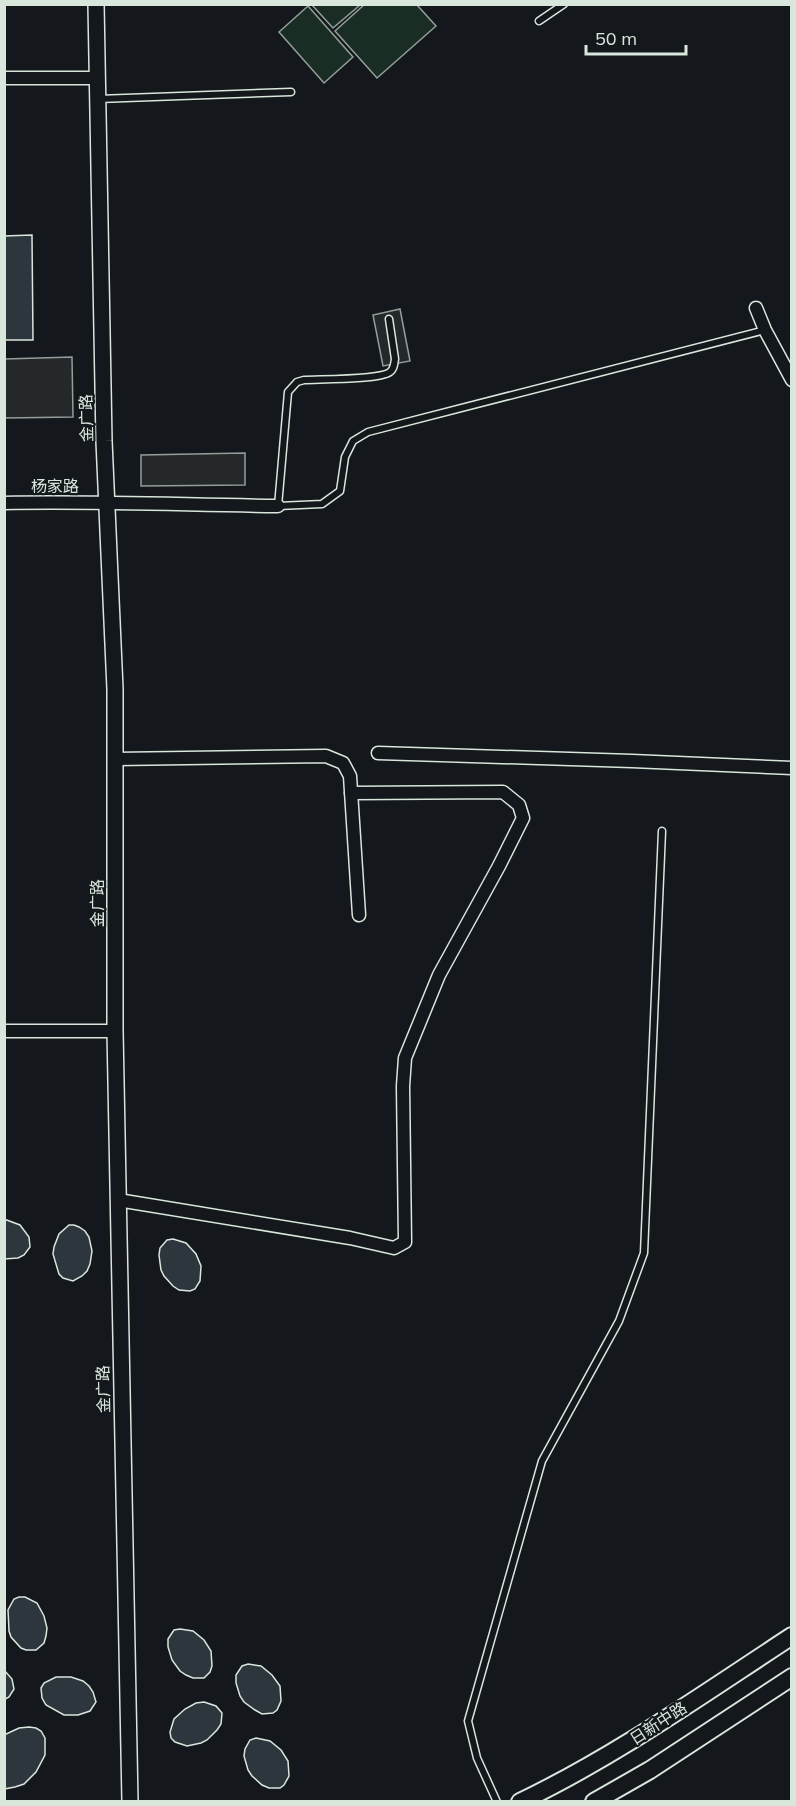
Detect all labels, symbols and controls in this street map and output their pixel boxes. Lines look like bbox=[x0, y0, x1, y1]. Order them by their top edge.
scale bar bbox=[586, 18, 686, 56]
text: 50 m bbox=[595, 27, 637, 50]
street label: 金广路 bbox=[76, 394, 96, 442]
street label: 杨家路 bbox=[31, 476, 79, 496]
street label: 金广路 bbox=[87, 879, 107, 927]
street label: 金广路 bbox=[93, 1365, 113, 1413]
street label: 日新中路 bbox=[626, 1697, 690, 1749]

